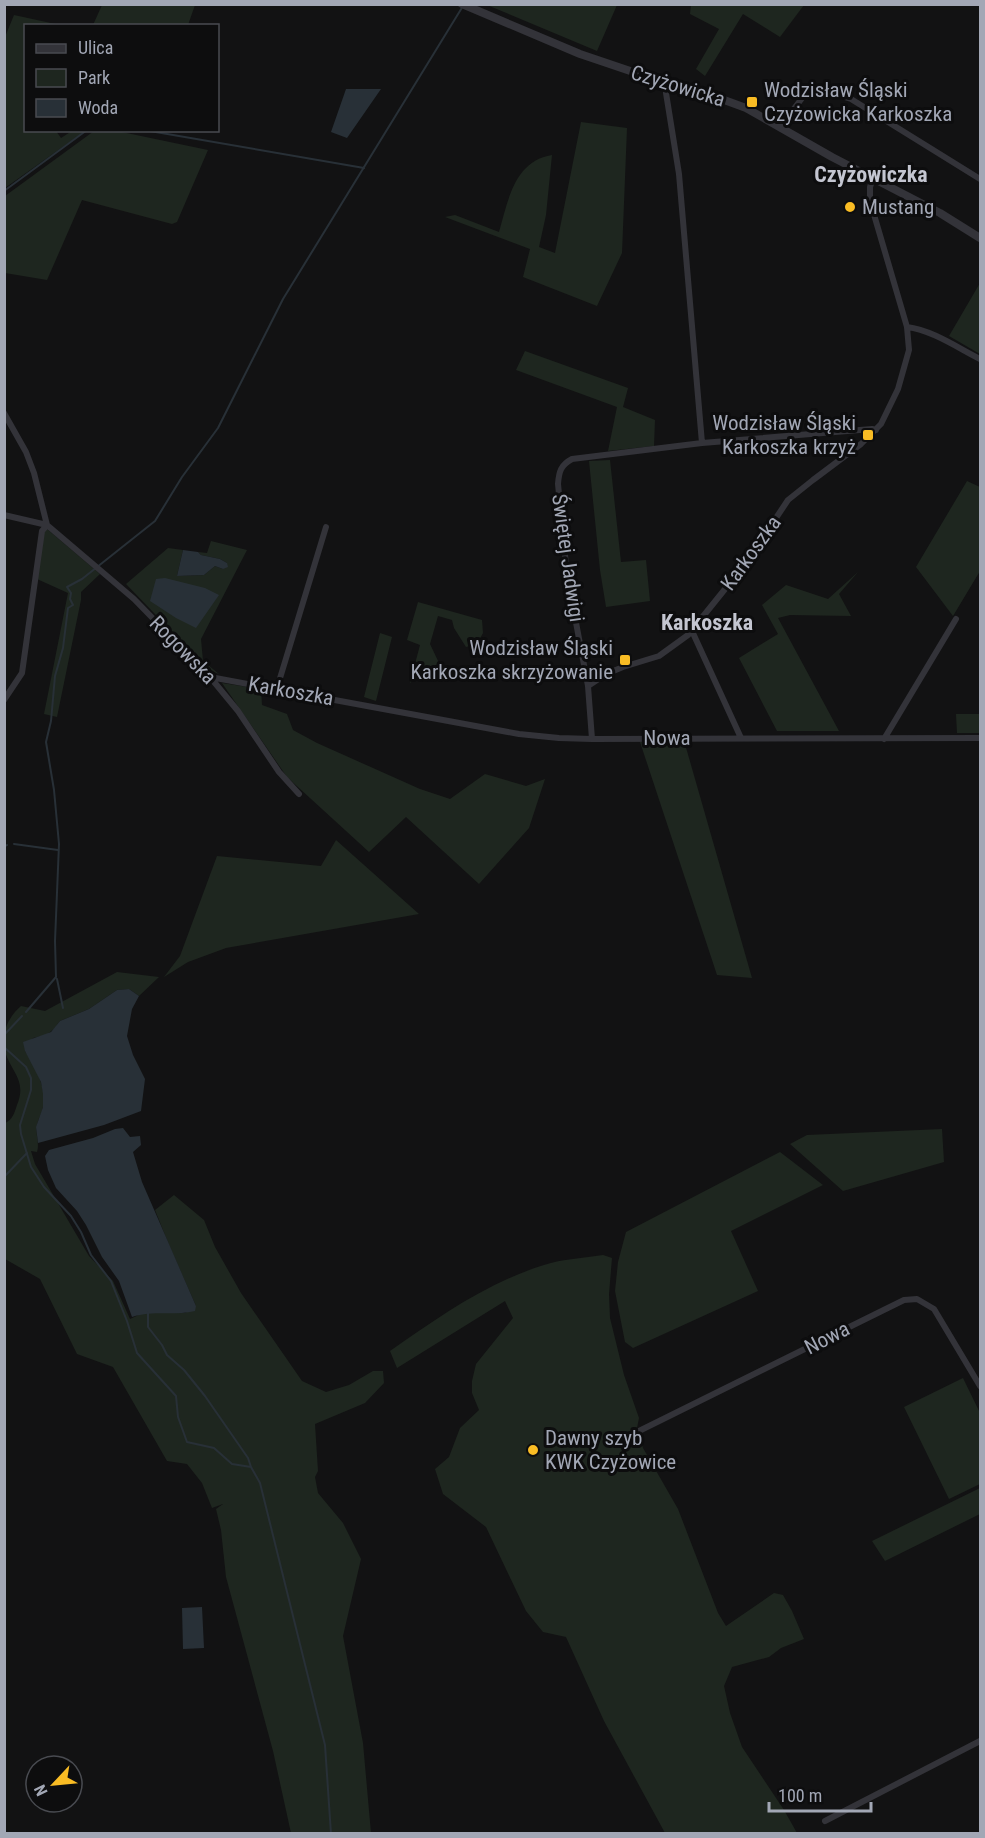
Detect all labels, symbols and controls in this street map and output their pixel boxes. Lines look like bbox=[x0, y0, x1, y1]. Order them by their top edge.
legend bbox=[24, 24, 219, 132]
text: Ulica bbox=[78, 37, 113, 58]
street label: Czyżowicka bbox=[628, 60, 728, 112]
text: Park bbox=[78, 67, 110, 88]
place label: Wodzisław Śląski Czyżowicka Karkoszka bbox=[764, 78, 952, 126]
marker: Wodzisław Śląski Czyżowicka Karkoszka bbox=[745, 95, 759, 109]
text: Woda bbox=[78, 97, 118, 118]
district label: Czyżowiczka bbox=[814, 162, 928, 187]
place label: Mustang bbox=[862, 195, 934, 219]
marker: Mustang bbox=[843, 200, 857, 214]
place label: Wodzisław Śląski Karkoszka krzyż bbox=[712, 411, 856, 459]
marker: Wodzisław Śląski Karkoszka krzyż bbox=[861, 428, 875, 442]
street label: Świętej Jadwigi bbox=[547, 492, 589, 624]
street label: Karkoszka bbox=[716, 511, 786, 595]
district label: Karkoszka bbox=[661, 610, 753, 635]
street label: Rogowska bbox=[145, 611, 221, 689]
place label: Wodzisław Śląski Karkoszka skrzyżowanie bbox=[410, 636, 613, 684]
marker: Wodzisław Śląski Karkoszka skrzyżowanie bbox=[618, 653, 632, 667]
street label: Karkoszka bbox=[246, 672, 336, 710]
street label: Nowa bbox=[643, 726, 691, 750]
street label: Nowa bbox=[800, 1317, 854, 1359]
place label: Dawny szyb KWK Czyżowice bbox=[545, 1426, 676, 1474]
marker: Dawny szyb KWK Czyżowice bbox=[526, 1443, 540, 1457]
north arrow bbox=[24, 1754, 84, 1814]
scale bar bbox=[769, 1775, 871, 1813]
text: N bbox=[30, 1782, 52, 1799]
text: 100 m bbox=[778, 1785, 822, 1806]

